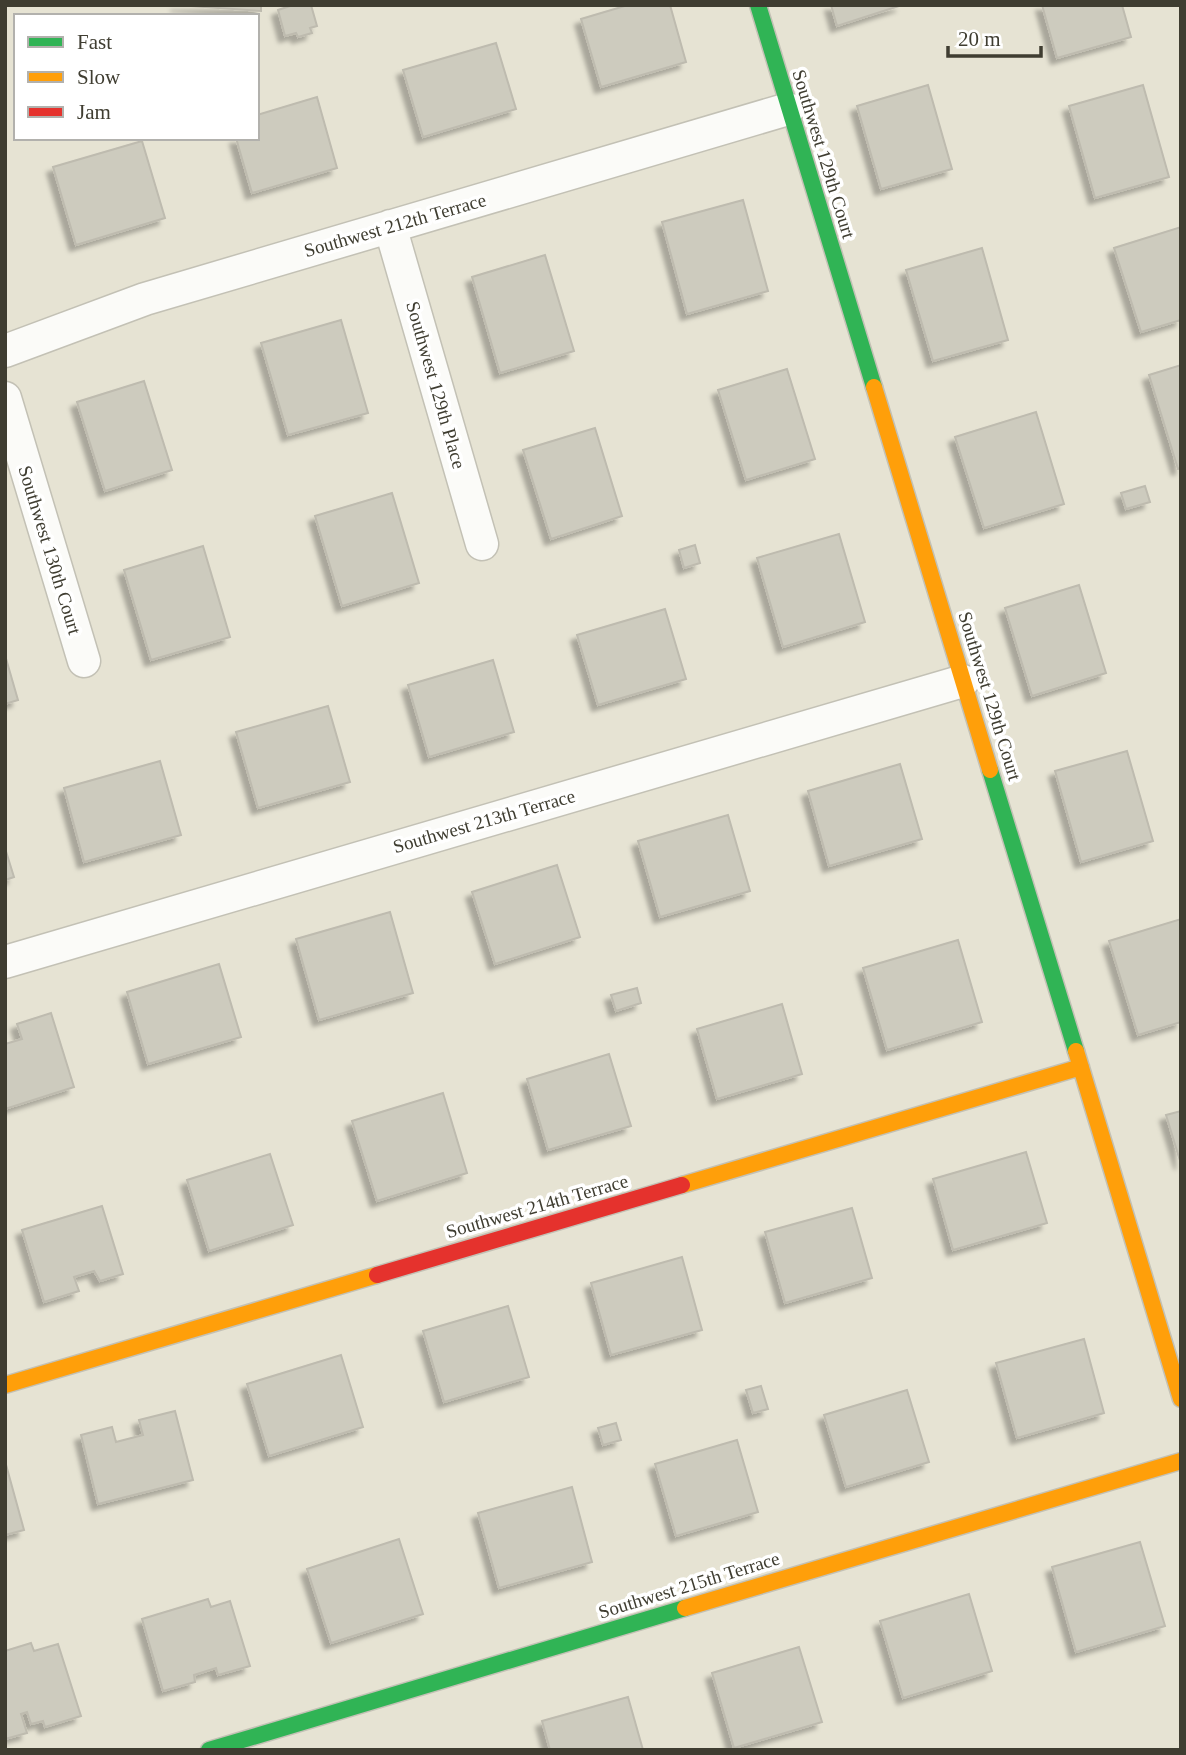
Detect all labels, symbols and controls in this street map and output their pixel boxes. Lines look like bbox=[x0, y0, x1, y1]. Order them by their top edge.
legend bbox=[14, 14, 259, 140]
scale bar bbox=[948, 14, 1041, 58]
text: 20 m bbox=[958, 27, 1001, 51]
text: Fast bbox=[77, 30, 112, 54]
text: Slow bbox=[77, 65, 121, 89]
street label: Southwest 129th Court bbox=[788, 67, 860, 242]
text: Jam bbox=[77, 100, 111, 124]
street label: Southwest 212th Terrace bbox=[302, 189, 488, 261]
street label: Southwest 129th Place bbox=[402, 299, 470, 471]
street label: Southwest 130th Court bbox=[14, 463, 86, 638]
street label: Southwest 129th Court bbox=[954, 609, 1026, 784]
street label: Southwest 213th Terrace bbox=[391, 785, 577, 857]
street label: Southwest 214th Terrace bbox=[444, 1170, 630, 1242]
street label: Southwest 215th Terrace bbox=[596, 1547, 782, 1623]

